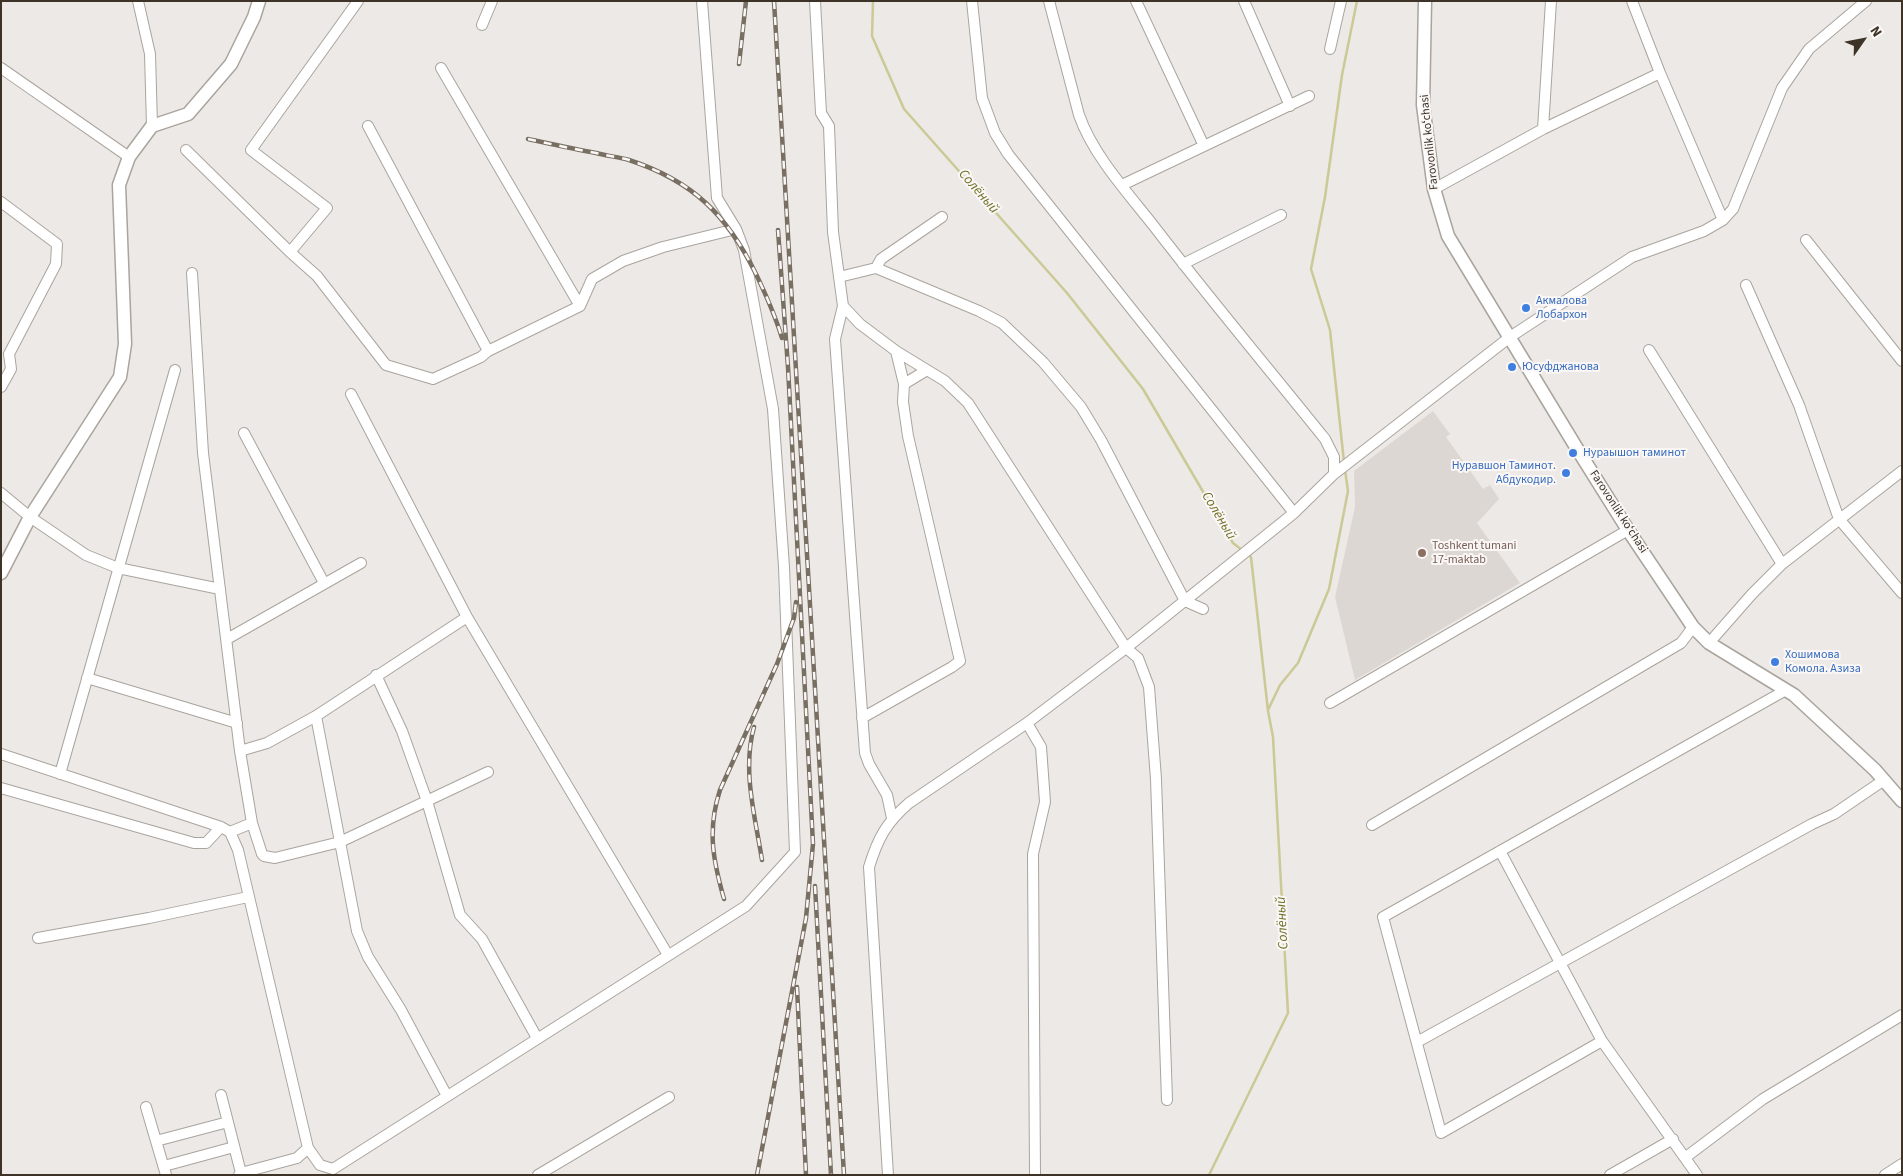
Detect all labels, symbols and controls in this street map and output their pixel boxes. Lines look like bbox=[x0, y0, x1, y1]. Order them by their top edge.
north arrow bbox=[1838, 15, 1888, 65]
text: N bbox=[1865, 22, 1887, 41]
street label: Farovonlik koʻchasi bbox=[1418, 94, 1442, 190]
water label: Солёный bbox=[954, 167, 1002, 217]
place label: Акмалова Лобархон bbox=[1536, 294, 1587, 322]
marker: Акмалова Лобархон bbox=[1520, 302, 1532, 314]
place label: Юсуфджанова bbox=[1522, 360, 1599, 374]
marker: Юсуфджанова bbox=[1506, 361, 1518, 373]
place label: Нураышон таминот bbox=[1583, 446, 1686, 460]
marker: Нураышон таминот bbox=[1567, 447, 1579, 459]
place label: Нуравшон Таминот. Абдукодир. bbox=[1452, 459, 1556, 487]
marker: Нуравшон Таминот. Абдукодир. bbox=[1560, 467, 1572, 479]
street label: Farovonlik koʻchasi bbox=[1586, 468, 1650, 556]
water label: Солёный bbox=[1197, 489, 1239, 543]
place label: Toshkent tumani 17-maktab bbox=[1432, 539, 1516, 567]
marker: Toshkent tumani 17-maktab bbox=[1416, 547, 1428, 559]
place label: Хошимова Комола. Азиза bbox=[1785, 648, 1861, 676]
marker: Хошимова Комола. Азиза bbox=[1769, 656, 1781, 668]
water label: Солёный bbox=[1273, 896, 1293, 950]

